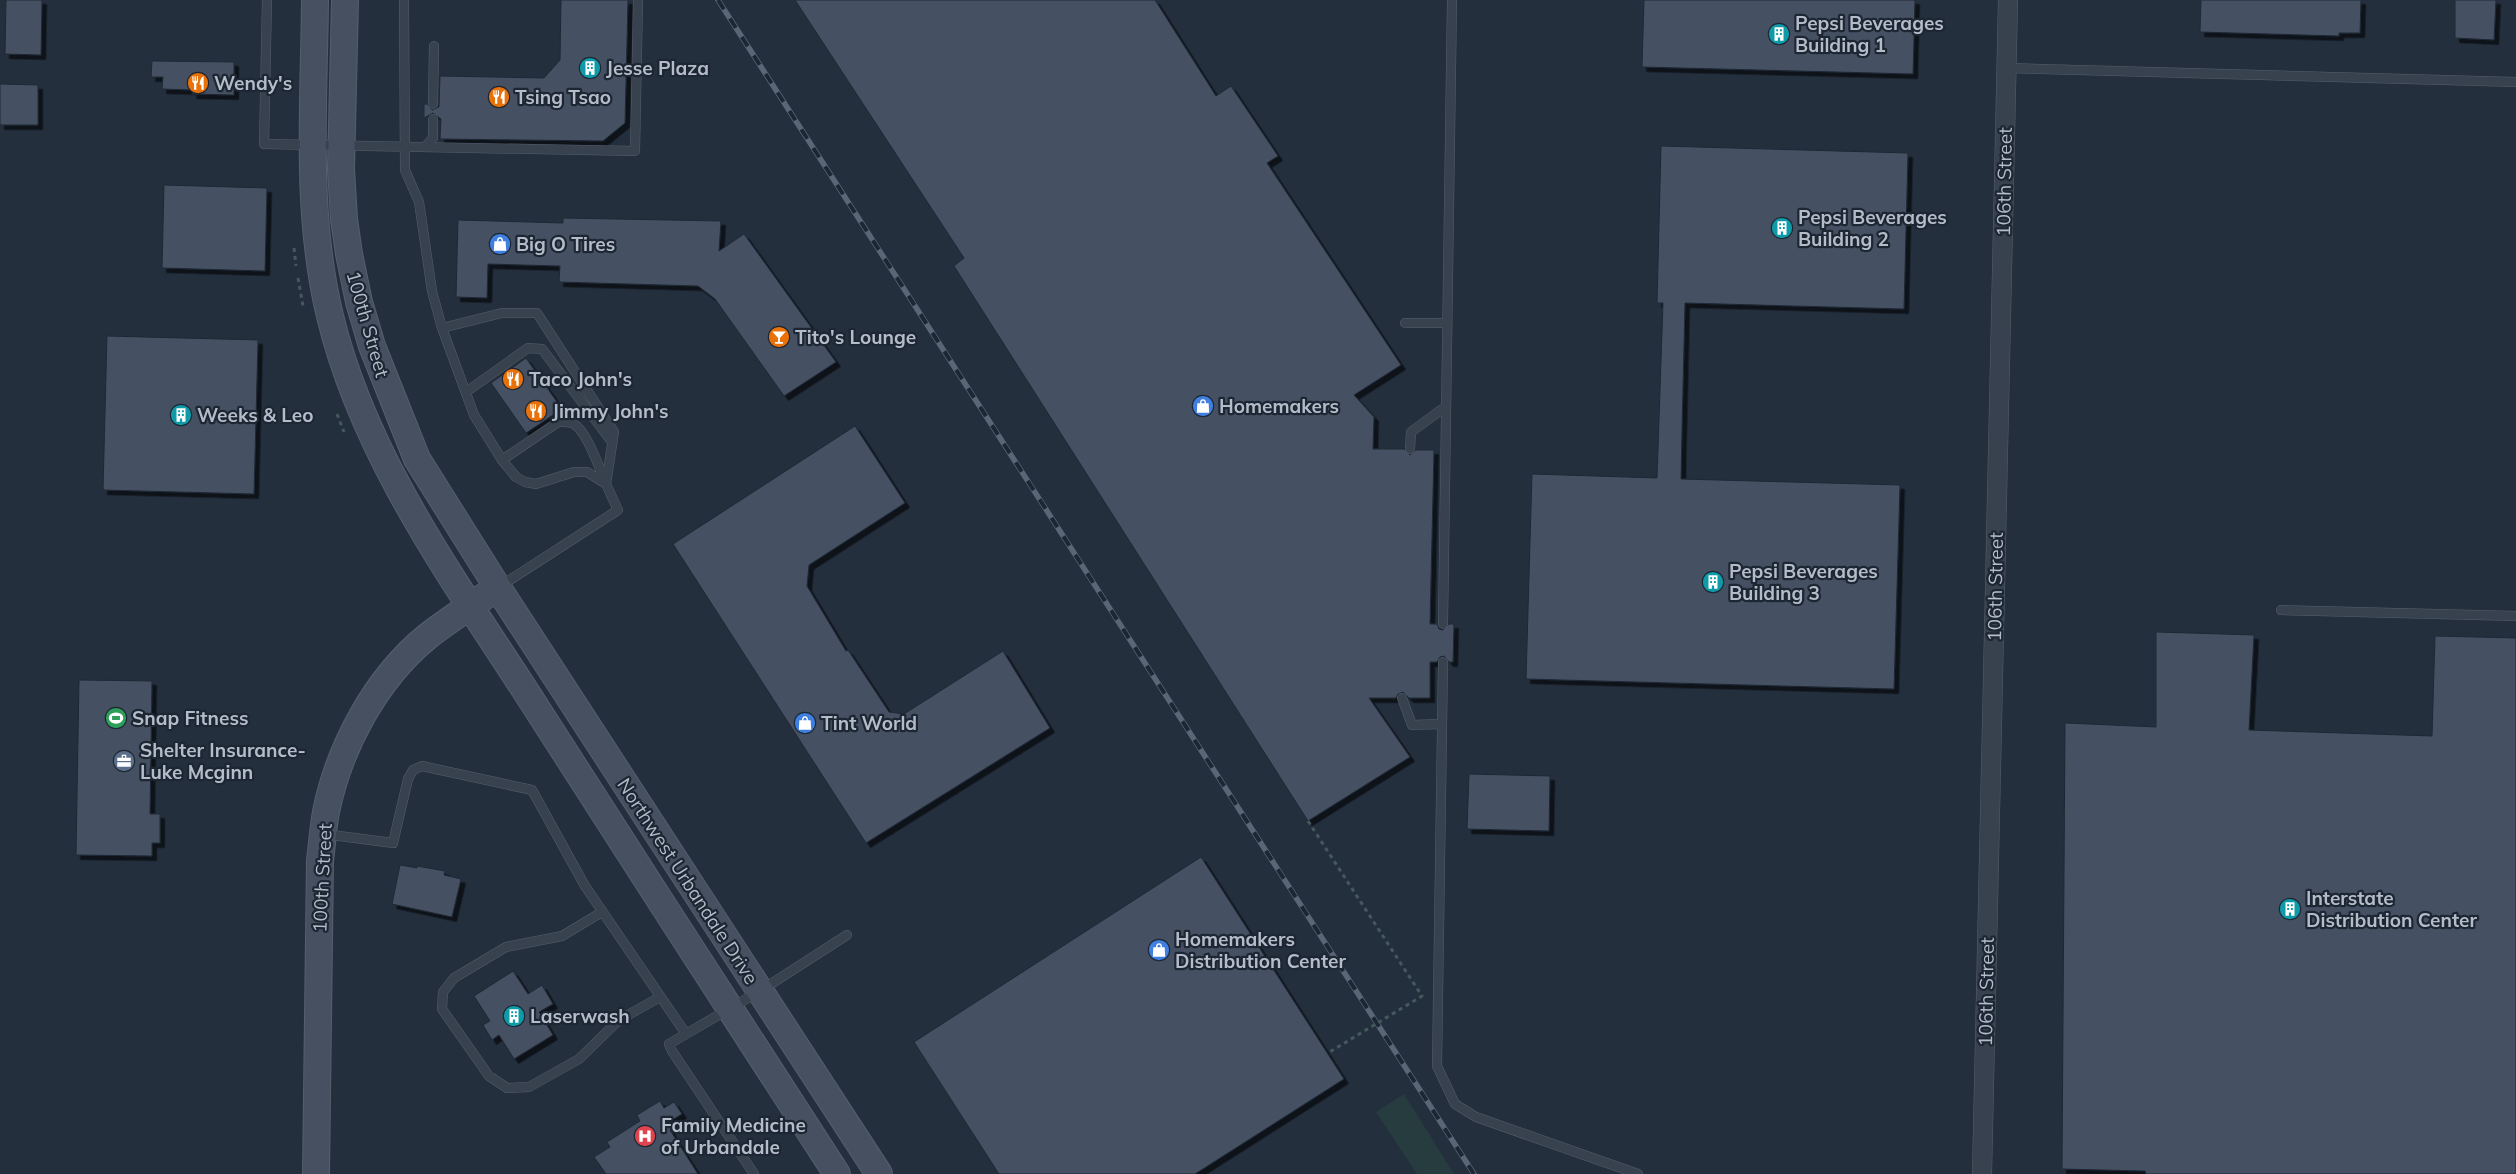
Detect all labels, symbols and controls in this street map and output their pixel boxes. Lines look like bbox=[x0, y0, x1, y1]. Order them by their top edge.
place label: Pepsi Beverages Building 1 bbox=[1795, 11, 1944, 57]
building icon: Pepsi Beverages Building 1 bbox=[1767, 22, 1791, 46]
building icon: Jesse Plaza bbox=[578, 56, 602, 80]
place label: Jesse Plaza bbox=[606, 56, 709, 80]
restaurant icon: Wendy's bbox=[186, 71, 210, 95]
place label: Wendy's bbox=[214, 71, 292, 95]
restaurant icon: Tsing Tsao bbox=[487, 85, 511, 109]
place label: Tsing Tsao bbox=[515, 85, 611, 109]
street label: 106th Street bbox=[1991, 127, 2017, 237]
place label: Pepsi Beverages Building 2 bbox=[1798, 205, 1947, 251]
building icon: Pepsi Beverages Building 2 bbox=[1770, 216, 1794, 240]
shop icon: Big O Tires bbox=[488, 232, 512, 256]
place label: Big O Tires bbox=[516, 232, 615, 256]
street label: 100th Street bbox=[341, 268, 395, 380]
bar icon: Tito's Lounge bbox=[767, 325, 791, 349]
place label: Tito's Lounge bbox=[795, 325, 916, 349]
restaurant icon: Taco John's bbox=[501, 367, 525, 391]
place label: Taco John's bbox=[529, 367, 632, 391]
shop icon: Homemakers bbox=[1191, 394, 1215, 418]
place label: Homemakers bbox=[1219, 394, 1339, 418]
restaurant icon: Jimmy John's bbox=[524, 399, 548, 423]
place label: Jimmy John's bbox=[552, 399, 669, 423]
building icon: Weeks & Leo bbox=[169, 403, 193, 427]
place label: Weeks & Leo bbox=[197, 403, 313, 427]
street label: 106th Street bbox=[1982, 532, 2008, 642]
place label: Pepsi Beverages Building 3 bbox=[1729, 559, 1878, 605]
building icon: Pepsi Beverages Building 3 bbox=[1701, 570, 1725, 594]
sports icon: Snap Fitness bbox=[104, 706, 128, 730]
place label: Snap Fitness bbox=[132, 706, 248, 730]
shop icon: Tint World bbox=[793, 711, 817, 735]
place label: Tint World bbox=[821, 711, 917, 735]
place label: Shelter Insurance- Luke Mcginn bbox=[140, 738, 306, 784]
office icon: Shelter Insurance- Luke Mcginn bbox=[112, 749, 136, 773]
street label: Northwest Urbandale Drive bbox=[612, 773, 764, 989]
street label: 100th Street bbox=[307, 822, 337, 933]
place label: Interstate Distribution Center bbox=[2306, 886, 2477, 932]
building icon: Interstate Distribution Center bbox=[2278, 897, 2302, 921]
place label: Homemakers Distribution Center bbox=[1175, 927, 1346, 973]
street label: 106th Street bbox=[1973, 937, 1999, 1047]
shop icon: Homemakers Distribution Center bbox=[1147, 938, 1171, 962]
building icon: Laserwash bbox=[502, 1004, 526, 1028]
place label: Laserwash bbox=[530, 1004, 630, 1028]
place label: Family Medicine of Urbandale bbox=[661, 1113, 806, 1159]
hospital icon: Family Medicine of Urbandale bbox=[633, 1124, 657, 1148]

